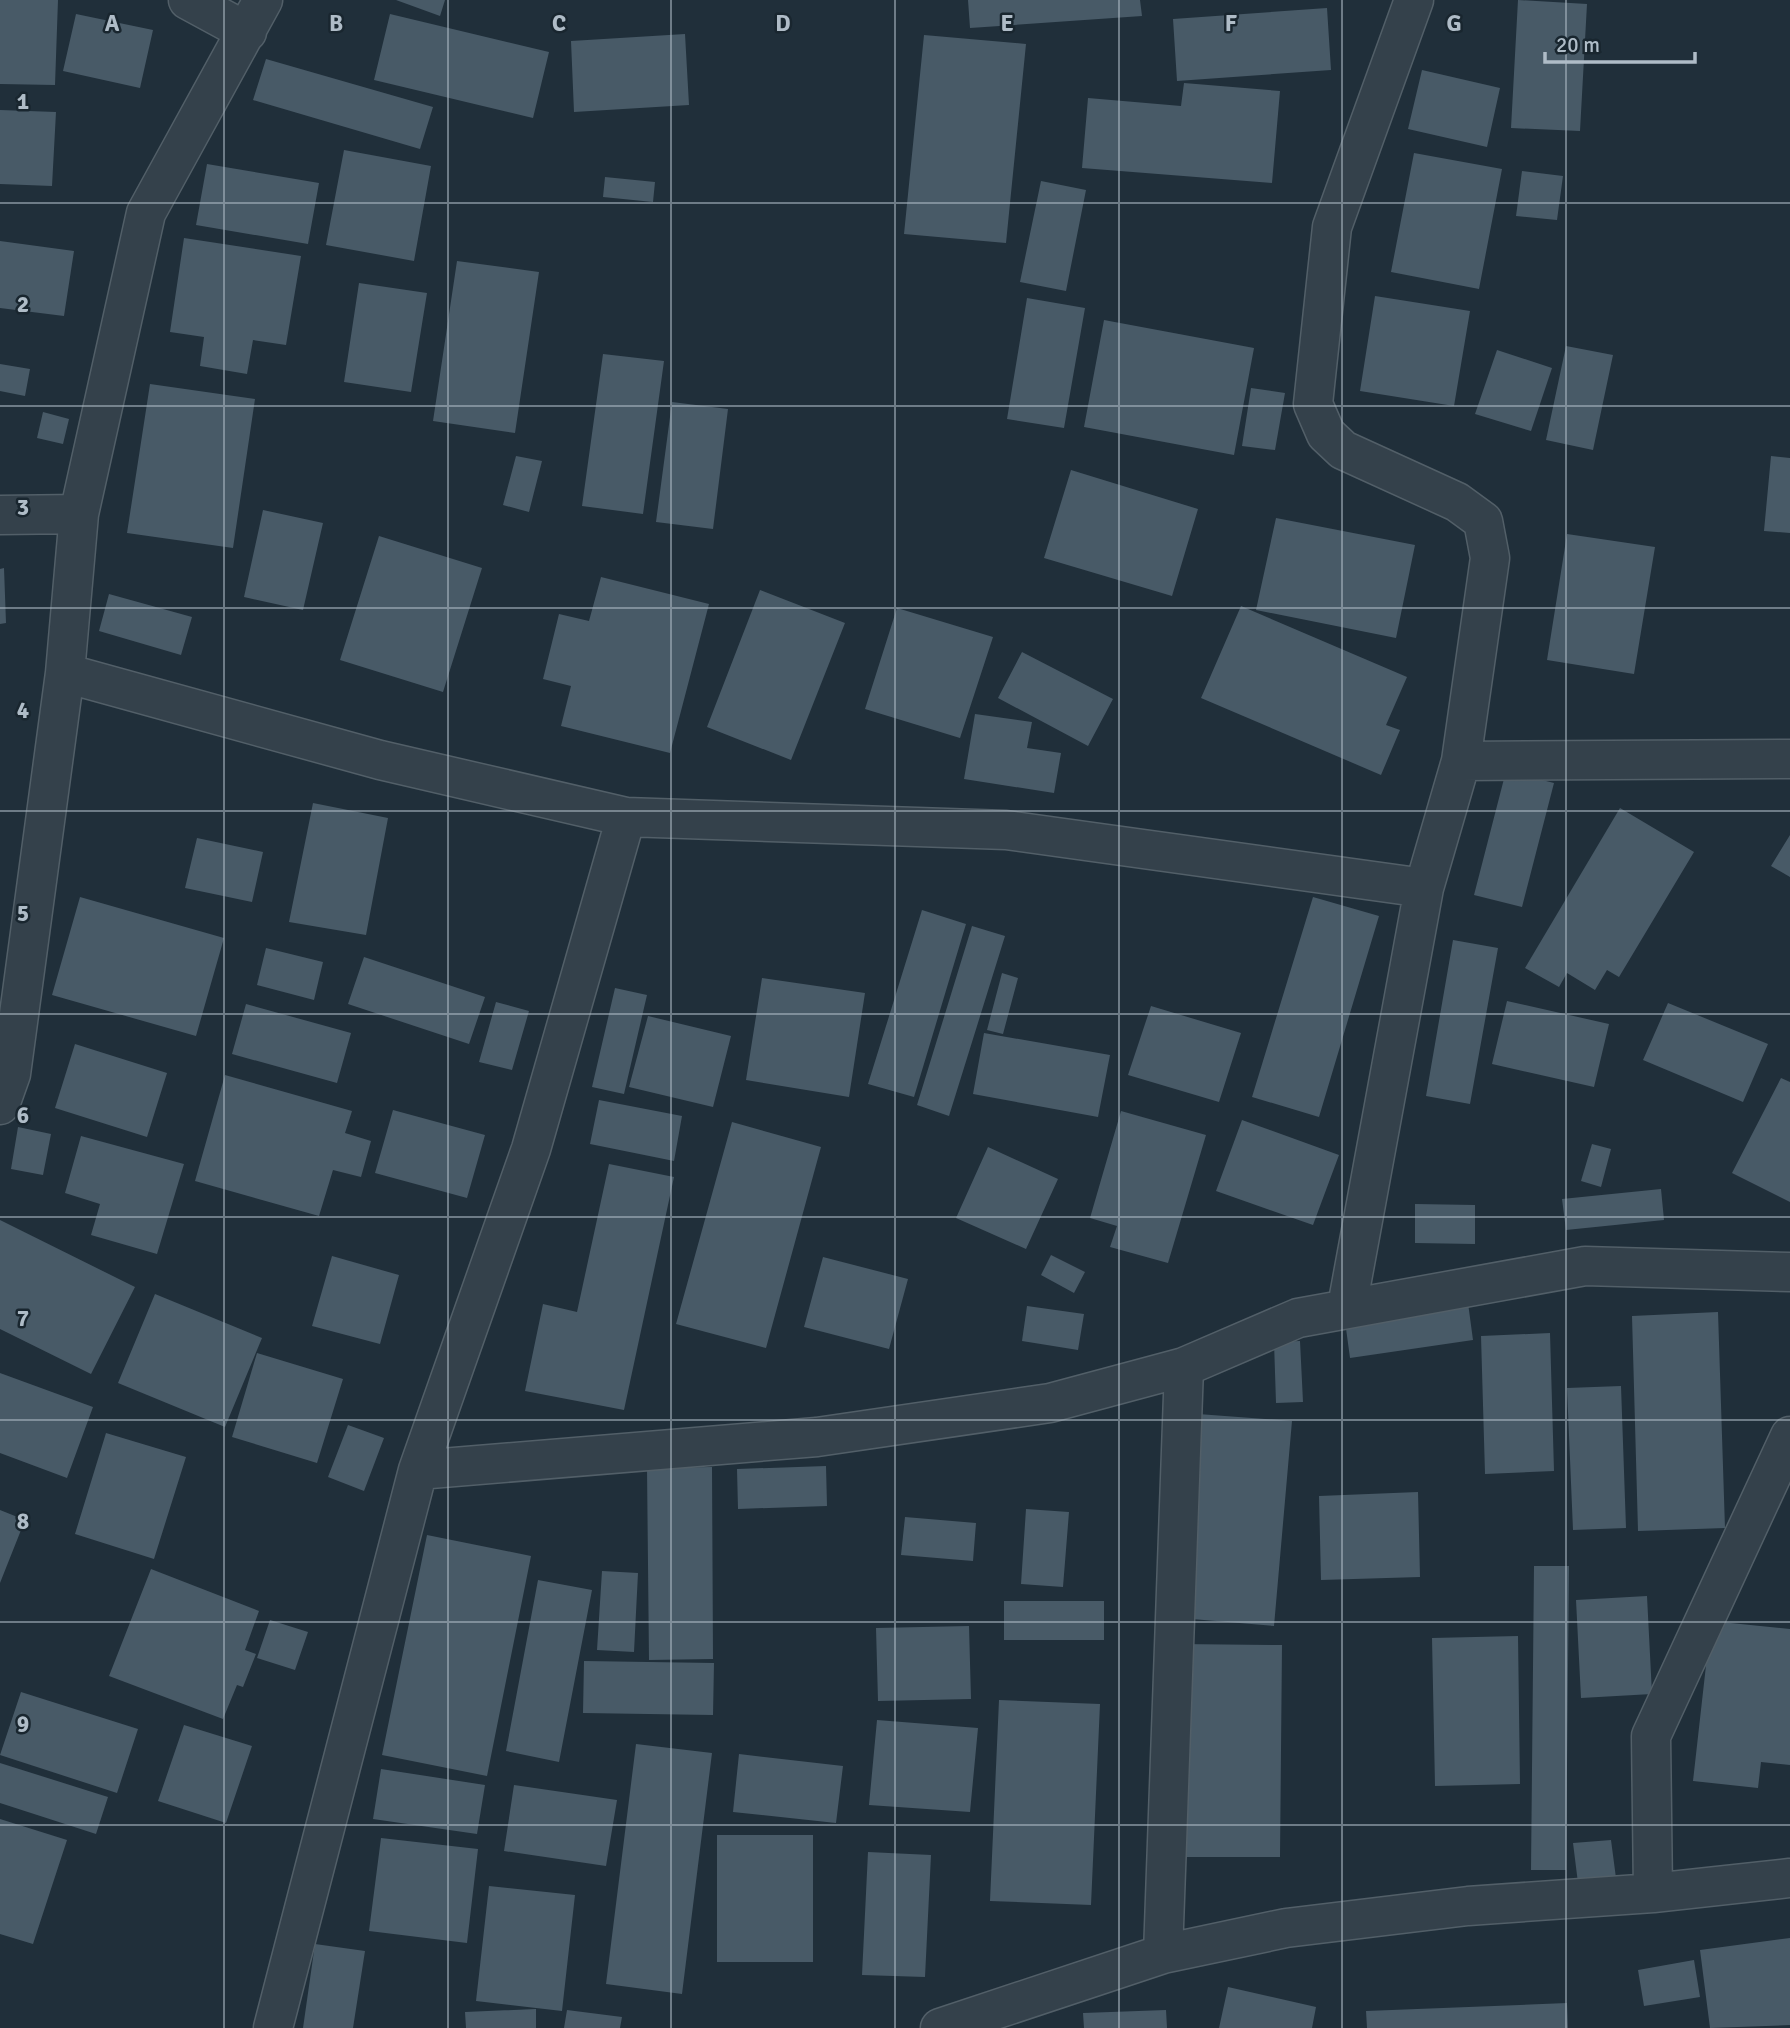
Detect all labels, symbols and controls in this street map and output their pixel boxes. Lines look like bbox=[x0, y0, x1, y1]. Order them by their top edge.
text: A bbox=[105, 9, 120, 38]
text: B bbox=[329, 9, 343, 38]
text: C bbox=[552, 9, 566, 38]
text: D bbox=[775, 9, 791, 38]
text: E bbox=[1000, 9, 1014, 38]
text: F bbox=[1225, 9, 1237, 38]
text: G bbox=[1446, 9, 1462, 38]
scale bar bbox=[1545, 21, 1696, 65]
text: 20 m bbox=[1556, 32, 1600, 58]
text: 1 bbox=[17, 87, 29, 116]
text: 2 bbox=[17, 290, 29, 319]
text: 3 bbox=[17, 493, 29, 522]
text: 4 bbox=[17, 696, 29, 725]
text: 5 bbox=[17, 899, 29, 928]
text: 6 bbox=[17, 1101, 29, 1130]
text: 7 bbox=[17, 1304, 29, 1333]
text: 8 bbox=[17, 1507, 29, 1536]
text: 9 bbox=[17, 1710, 29, 1739]

